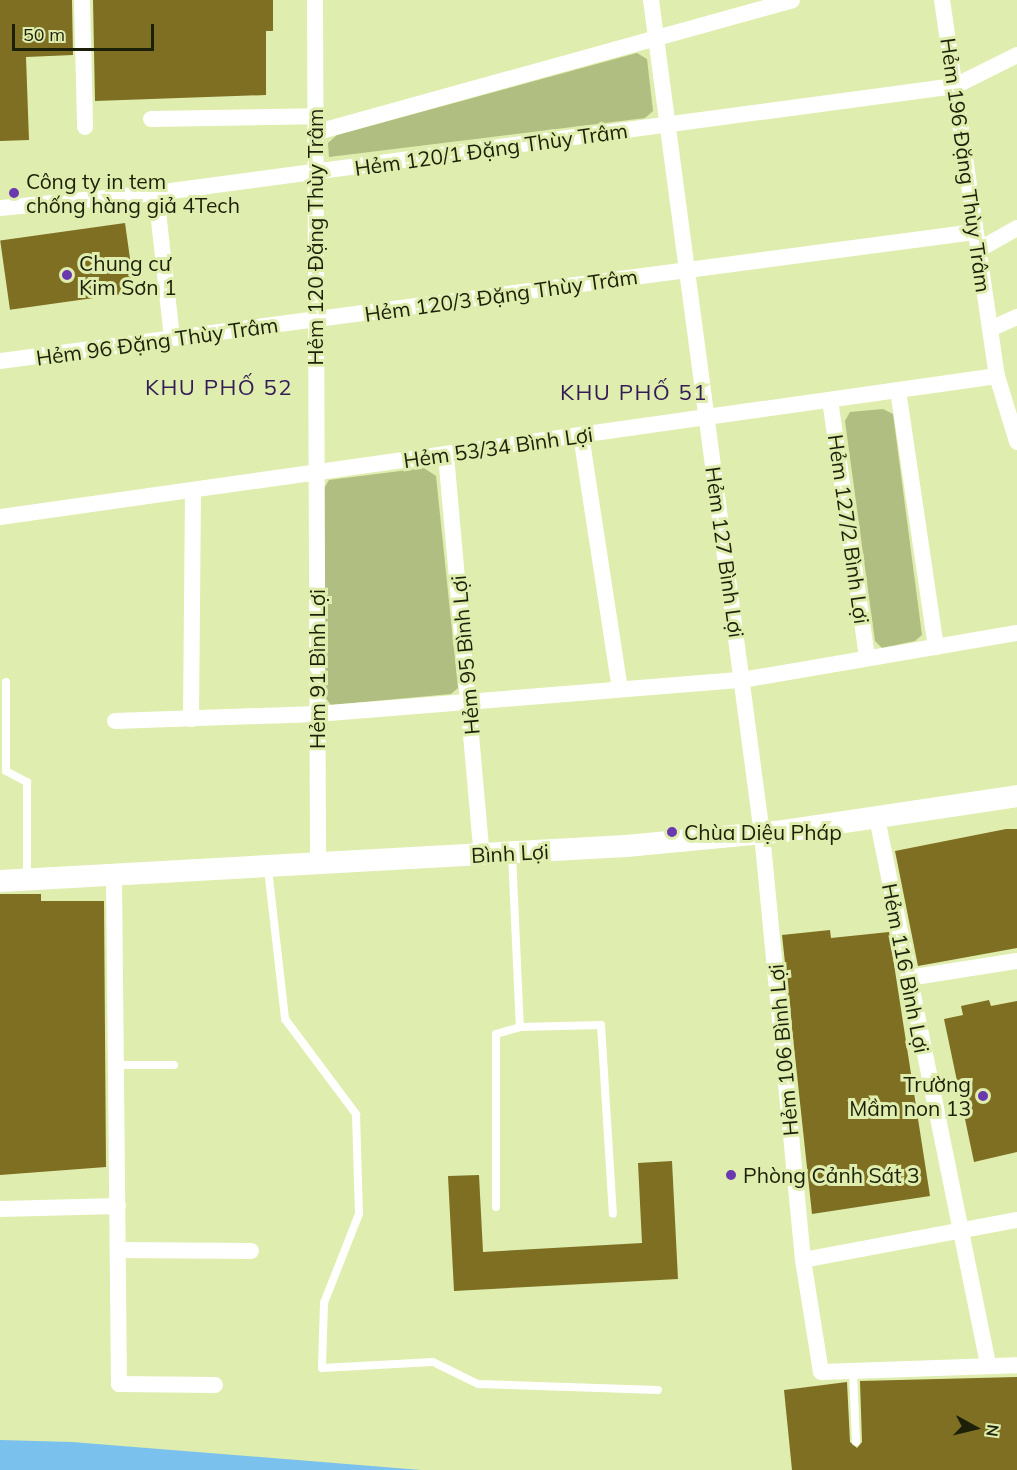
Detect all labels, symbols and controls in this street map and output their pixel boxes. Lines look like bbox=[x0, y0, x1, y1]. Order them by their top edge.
scale bar bbox=[15, 12, 158, 50]
text: 50 m bbox=[23, 23, 65, 46]
street label: Hẻm 196 Đặng Thùy Trâm bbox=[936, 36, 996, 294]
street label: Hẻm 120 Đặng Thùy Trâm bbox=[302, 109, 328, 365]
street label: Hẻm 120/1 Đặng Thùy Trâm bbox=[353, 117, 629, 181]
place label: Công ty in tem chống hàng giả 4Tech bbox=[26, 168, 240, 218]
marker: Công ty in tem chống hàng giả 4Tech bbox=[7, 186, 21, 200]
place label: Chung cư Kim Sơn 1 bbox=[79, 250, 177, 300]
street label: Hẻm 120/3 Đặng Thùy Trâm bbox=[363, 263, 639, 327]
marker: Chung cư Kim Sơn 1 bbox=[60, 268, 74, 282]
street label: Hẻm 96 Đặng Thùy Trâm bbox=[34, 312, 280, 370]
district label: KHU PHỐ 52 bbox=[145, 375, 293, 401]
district label: KHU PHỐ 51 bbox=[560, 380, 708, 406]
street label: Hẻm 53/34 Bình Lợi bbox=[402, 421, 594, 473]
street label: Hẻm 127/2 Bình Lợi bbox=[823, 433, 875, 625]
street label: Hẻm 127 Bình Lợi bbox=[701, 465, 749, 639]
street label: Hẻm 95 Bình Lợi bbox=[445, 574, 485, 736]
street label: Hẻm 91 Bình Lợi bbox=[304, 589, 330, 749]
place label: Chùa Diệu Pháp bbox=[684, 819, 842, 845]
marker: Chùa Diệu Pháp bbox=[665, 825, 679, 839]
street label: Bình Lợi bbox=[471, 838, 549, 868]
street label: Hẻm 116 Bình Lợi bbox=[877, 881, 935, 1055]
street label: Hẻm 106 Bình Lợi bbox=[763, 963, 803, 1137]
place label: Trường Mầm non 13 bbox=[849, 1071, 971, 1121]
marker: Trường Mầm non 13 bbox=[976, 1089, 990, 1103]
place label: Phòng Cảnh Sát 3 bbox=[743, 1162, 920, 1188]
marker: Phòng Cảnh Sát 3 bbox=[724, 1168, 738, 1182]
north arrow bbox=[945, 1398, 1005, 1458]
text: N bbox=[982, 1423, 1004, 1438]

